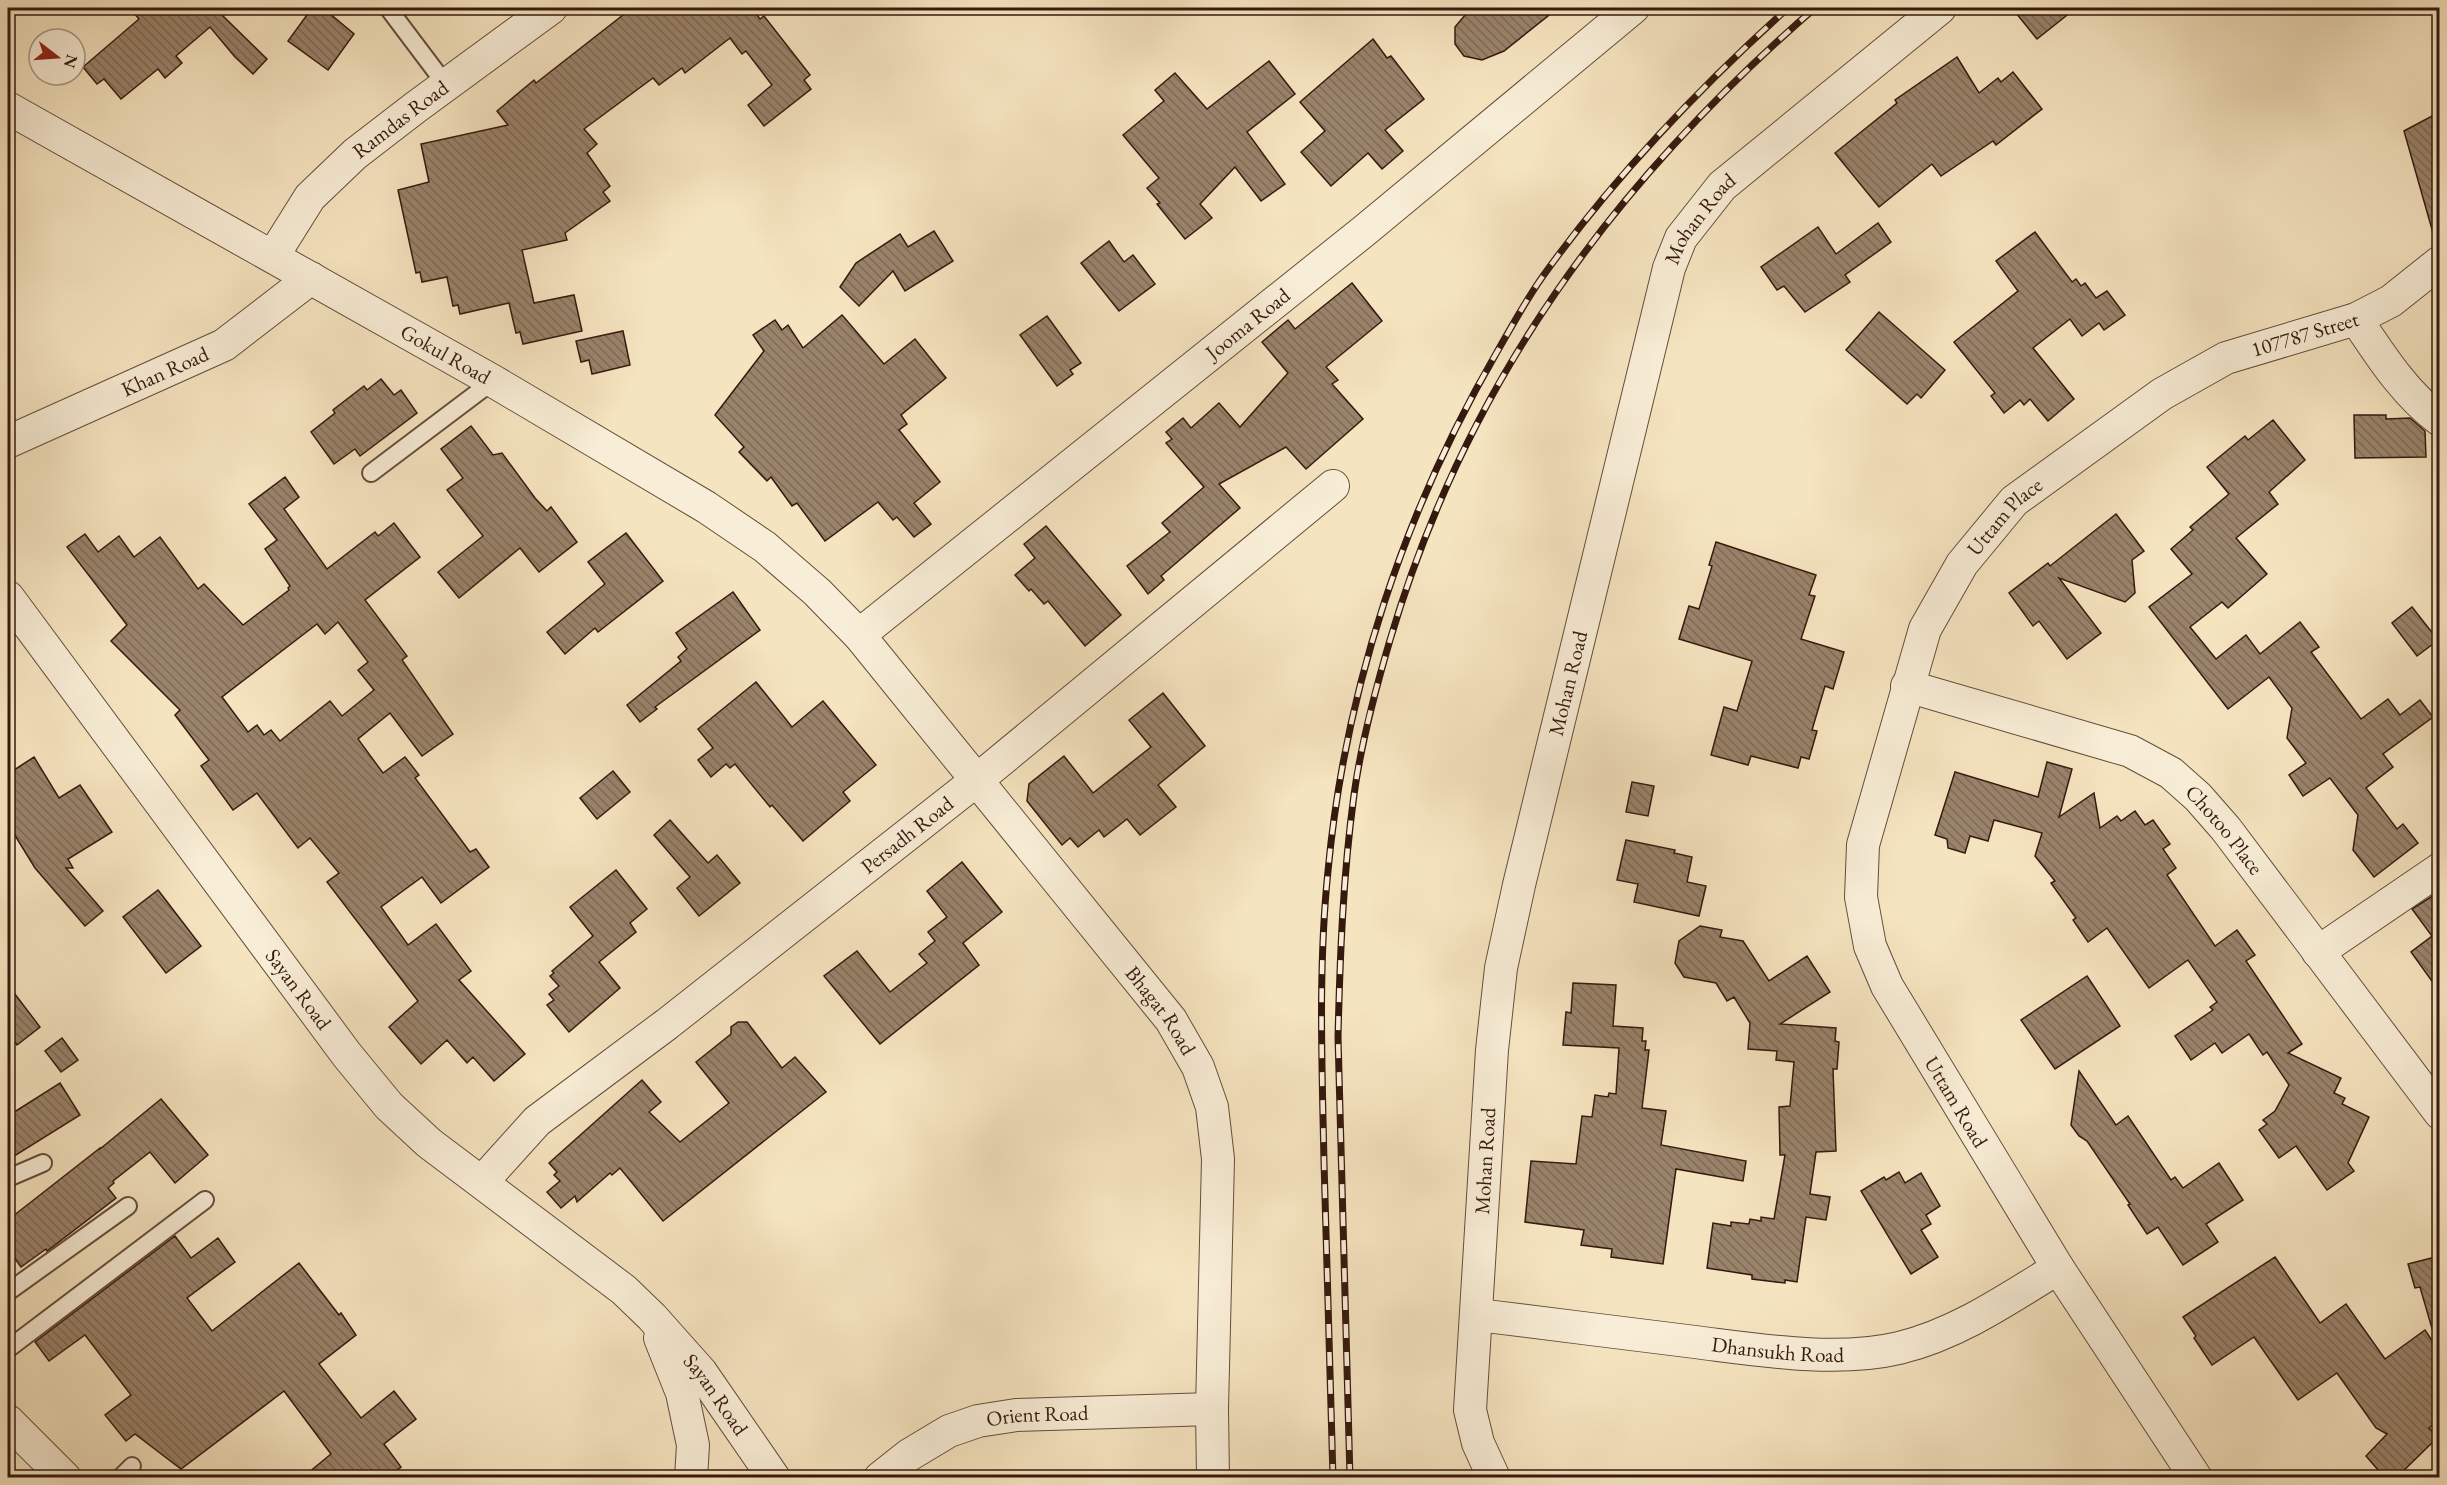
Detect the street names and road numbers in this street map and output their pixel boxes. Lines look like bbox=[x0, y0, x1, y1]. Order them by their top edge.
street label: Ramdas Road bbox=[347, 74, 454, 164]
street label: Mohan Road bbox=[1658, 166, 1741, 268]
street label: Jooma Road bbox=[1198, 281, 1296, 367]
street label: 107787 Street bbox=[2248, 305, 2362, 363]
street label: Gokul Road bbox=[396, 318, 496, 390]
street label: Khan Road bbox=[117, 340, 213, 402]
street label: Uttam Place bbox=[1960, 471, 2047, 561]
street label: Mohan Road bbox=[1542, 628, 1593, 739]
street label: Chotoo Place bbox=[2180, 778, 2270, 880]
street label: Persadh Road bbox=[855, 790, 959, 879]
street label: Sayan Road bbox=[260, 943, 338, 1035]
street label: Bhagat Road bbox=[1120, 960, 1202, 1060]
street label: Uttam Road bbox=[1919, 1051, 1994, 1153]
street label: Mohan Road bbox=[1468, 1106, 1501, 1215]
street label: Dhansukh Road bbox=[1710, 1330, 1845, 1368]
street label: Sayan Road bbox=[678, 1347, 755, 1441]
street label: Orient Road bbox=[984, 1399, 1089, 1433]

